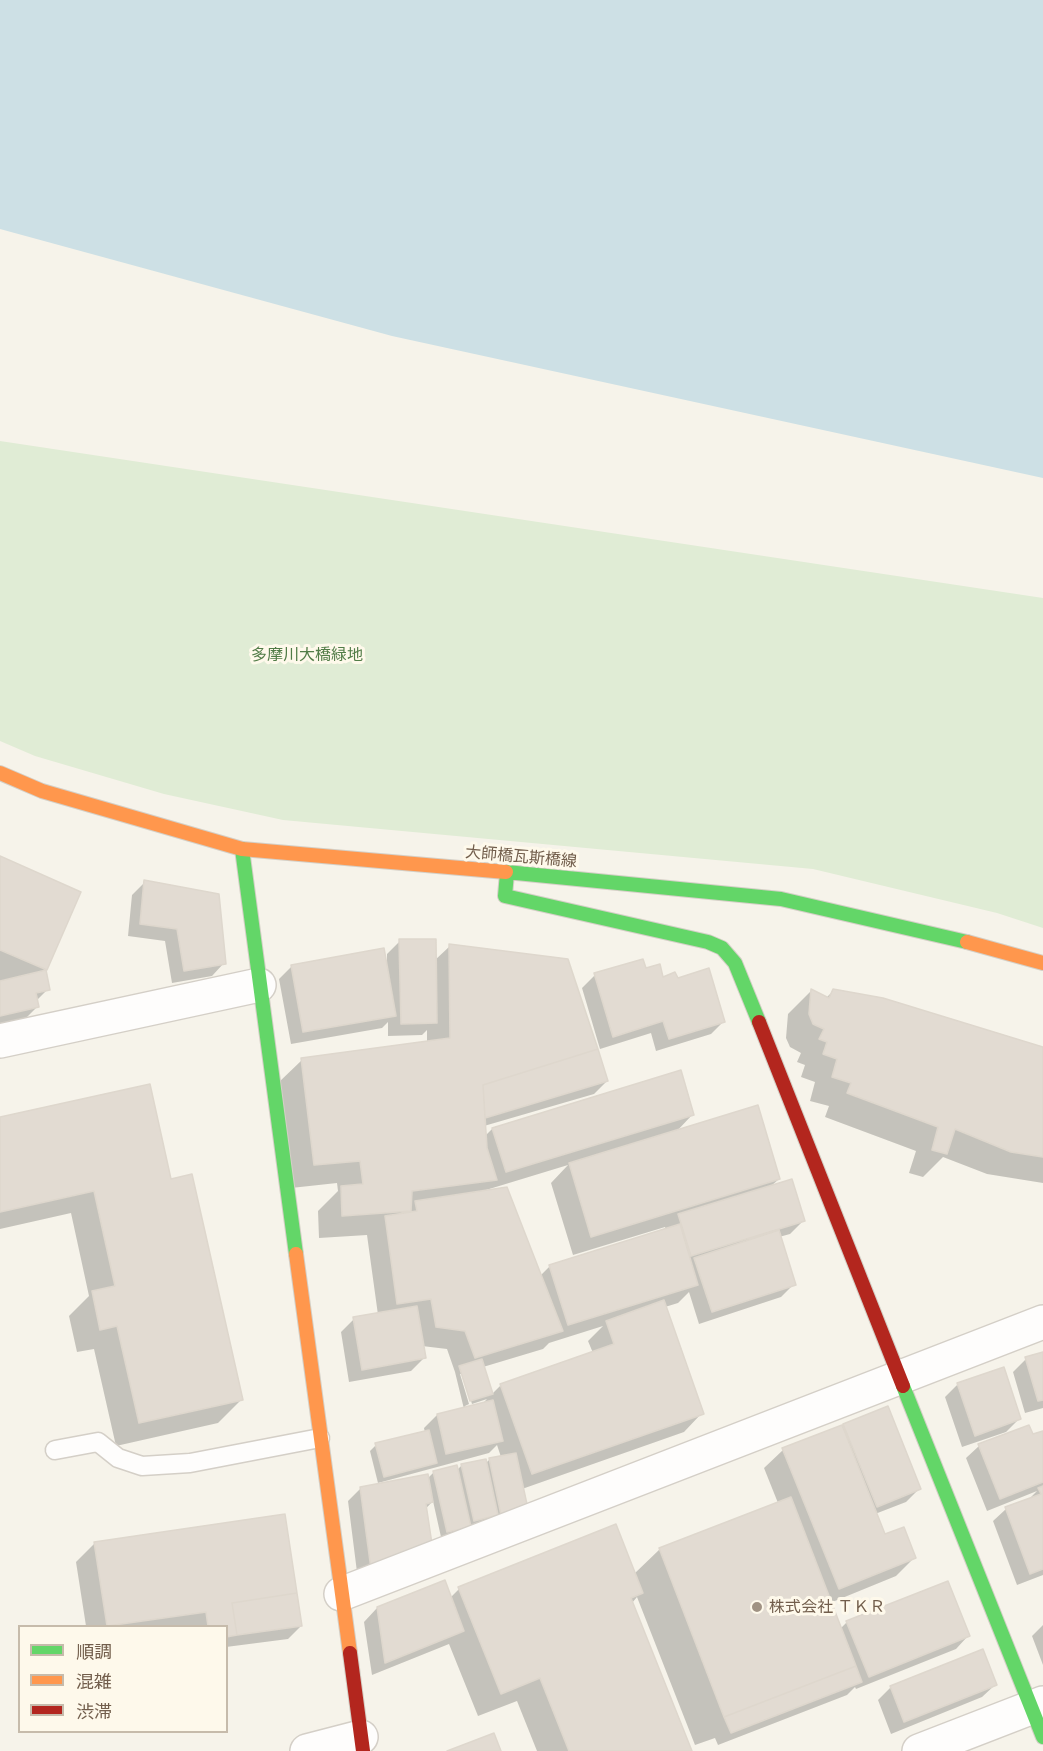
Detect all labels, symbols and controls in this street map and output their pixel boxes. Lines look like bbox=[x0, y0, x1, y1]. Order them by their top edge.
park label: 多摩川大橋緑地 bbox=[251, 645, 363, 665]
street label: 大師橋瓦斯橋線 bbox=[464, 843, 578, 871]
place label: 株式会社 ＴＫＲ bbox=[769, 1597, 885, 1617]
marker: 株式会社 ＴＫＲ bbox=[750, 1600, 764, 1614]
legend bbox=[18, 1625, 228, 1733]
text: 順調 bbox=[76, 1640, 112, 1663]
text: 混雑 bbox=[76, 1670, 112, 1693]
text: 渋滞 bbox=[76, 1700, 112, 1723]

